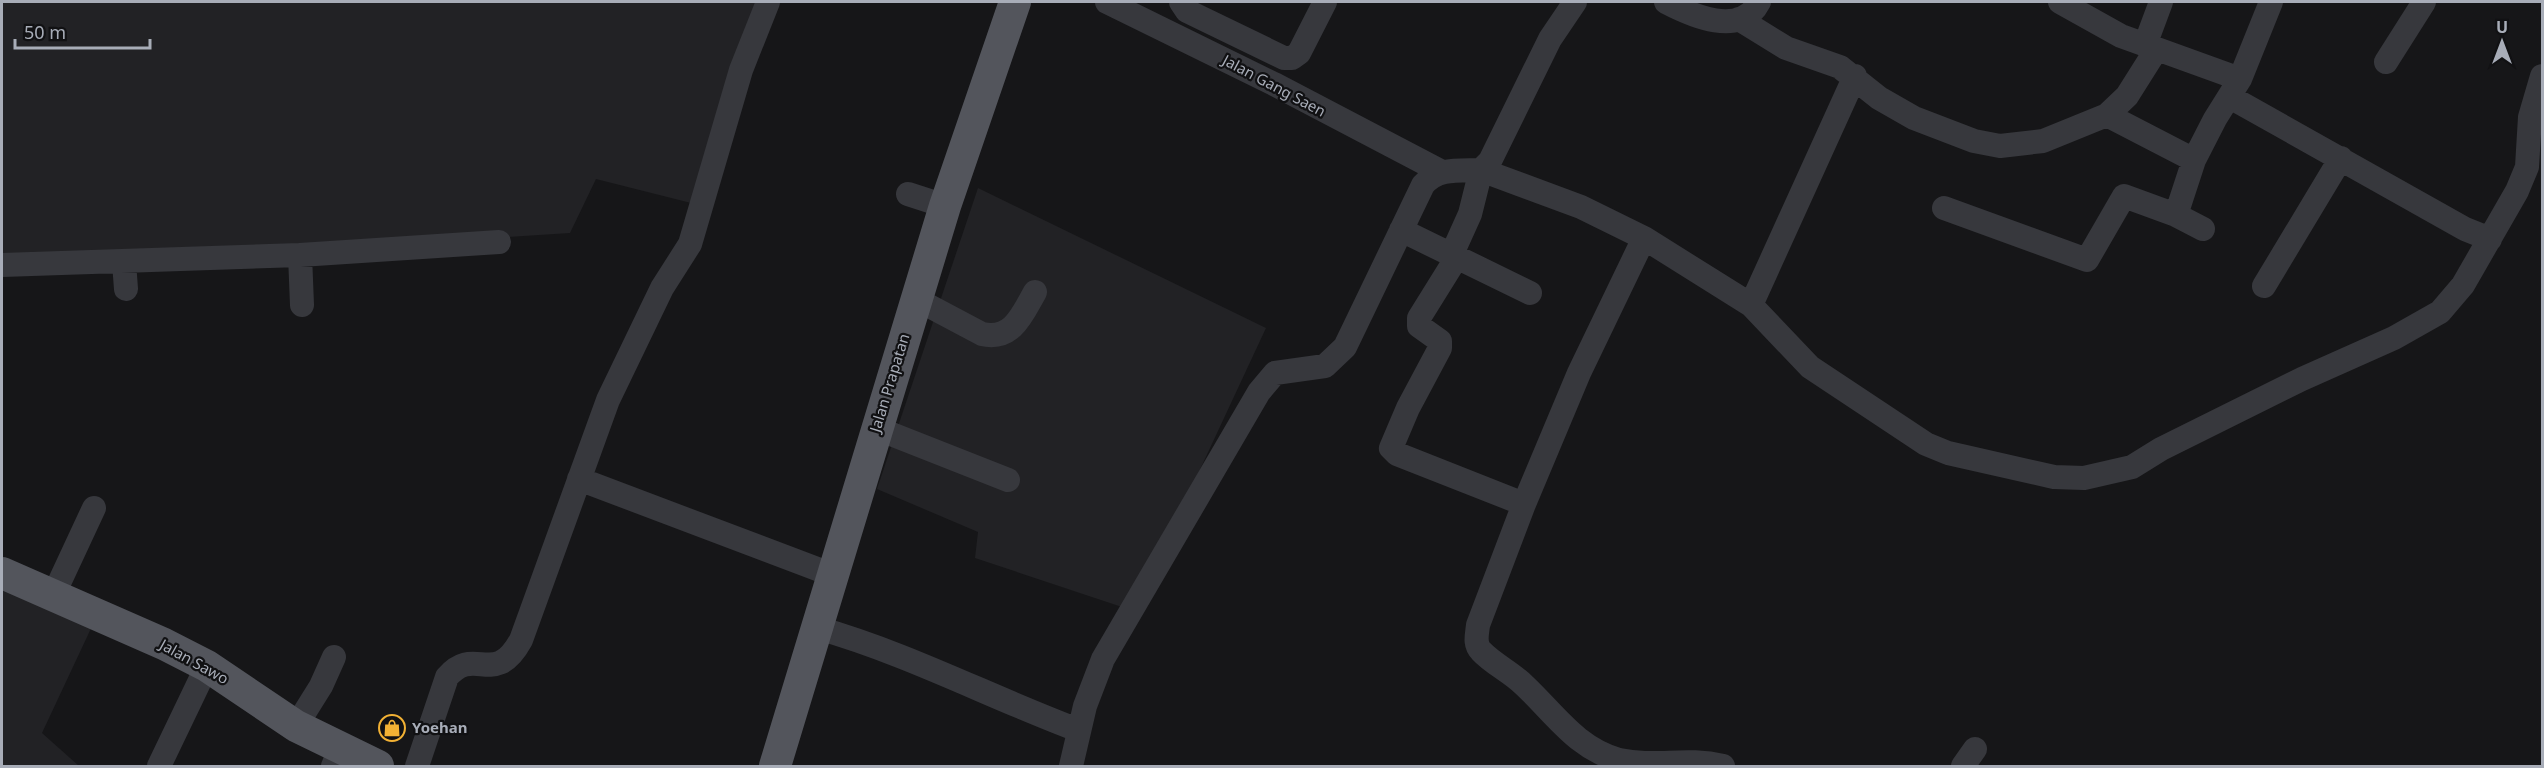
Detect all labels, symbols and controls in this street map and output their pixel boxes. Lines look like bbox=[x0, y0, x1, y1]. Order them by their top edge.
scale bar bbox=[15, 12, 150, 50]
north arrow bbox=[2472, 12, 2532, 72]
text: U bbox=[2496, 16, 2508, 38]
text: 50 m bbox=[24, 20, 66, 44]
street label: Jalan Gang Saen bbox=[1218, 49, 1330, 121]
street label: Jalan Prapatan bbox=[864, 331, 914, 436]
street label: Jalan Sawo bbox=[155, 633, 232, 688]
shop icon: Yoehan bbox=[377, 713, 407, 743]
place label: Yoehan bbox=[412, 717, 467, 737]

